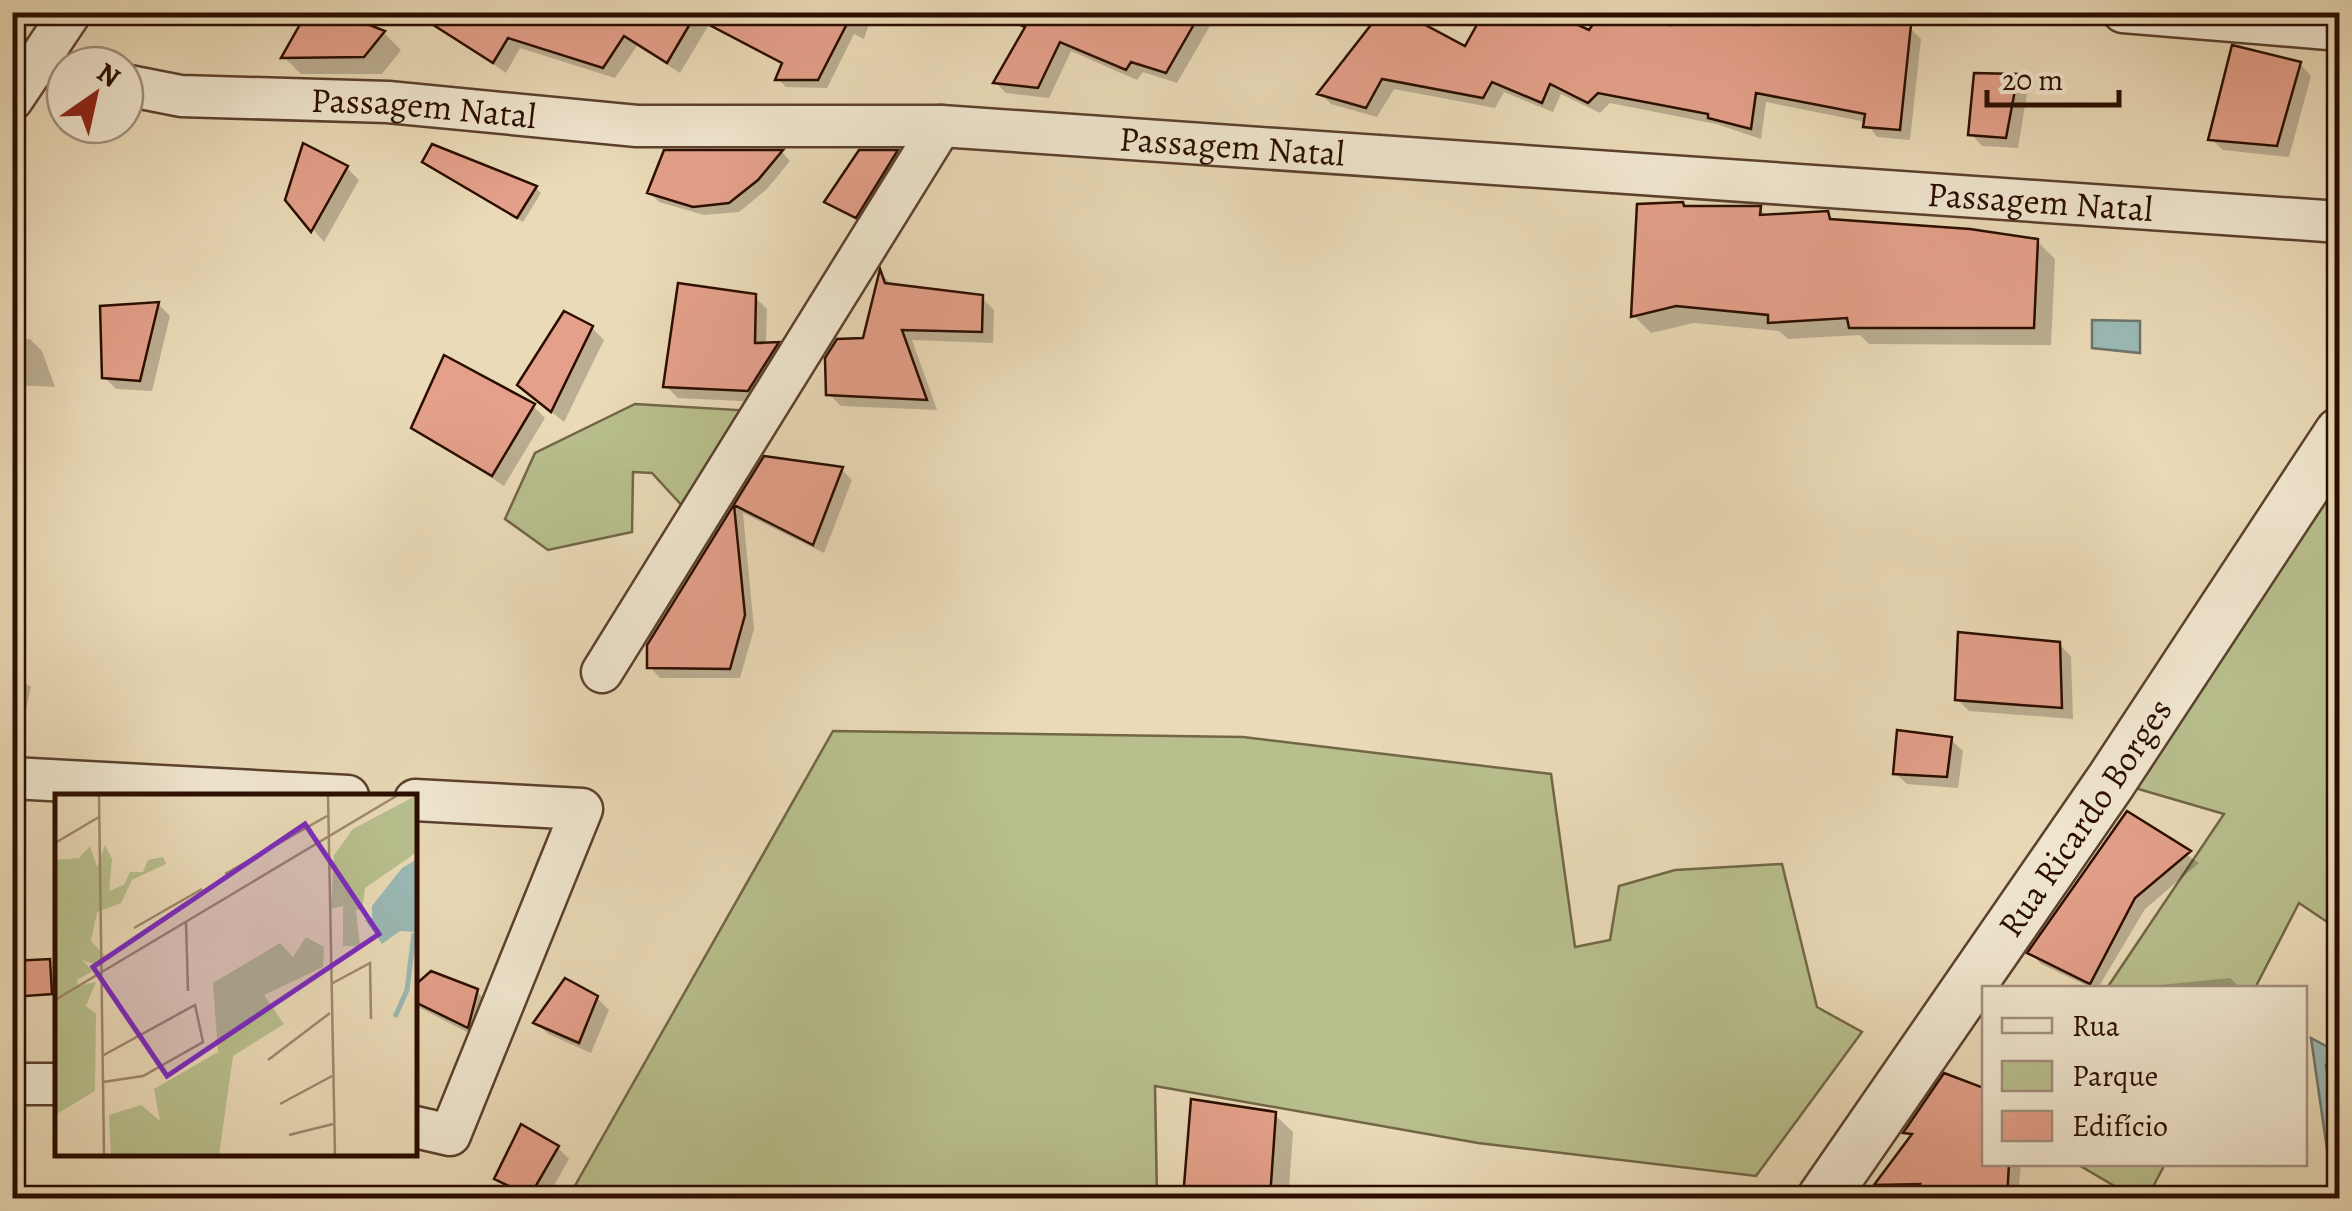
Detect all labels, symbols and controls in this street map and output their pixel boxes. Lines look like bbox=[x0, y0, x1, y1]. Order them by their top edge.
north arrow bbox=[45, 45, 145, 145]
scale bar bbox=[1987, 45, 2120, 107]
text: N bbox=[89, 54, 127, 97]
text: 20 m bbox=[2002, 60, 2063, 100]
street label: Passagem Natal bbox=[310, 76, 538, 140]
street label: Passagem Natal bbox=[1118, 114, 1346, 178]
street label: Passagem Natal bbox=[1926, 170, 2154, 233]
street label: Rua Ricardo Borges bbox=[1986, 689, 2183, 946]
inset map bbox=[55, 794, 418, 1156]
legend bbox=[1982, 986, 2307, 1166]
text: Rua bbox=[2072, 1006, 2120, 1046]
text: Parque bbox=[2072, 1056, 2158, 1096]
text: Edifício bbox=[2072, 1106, 2168, 1146]

